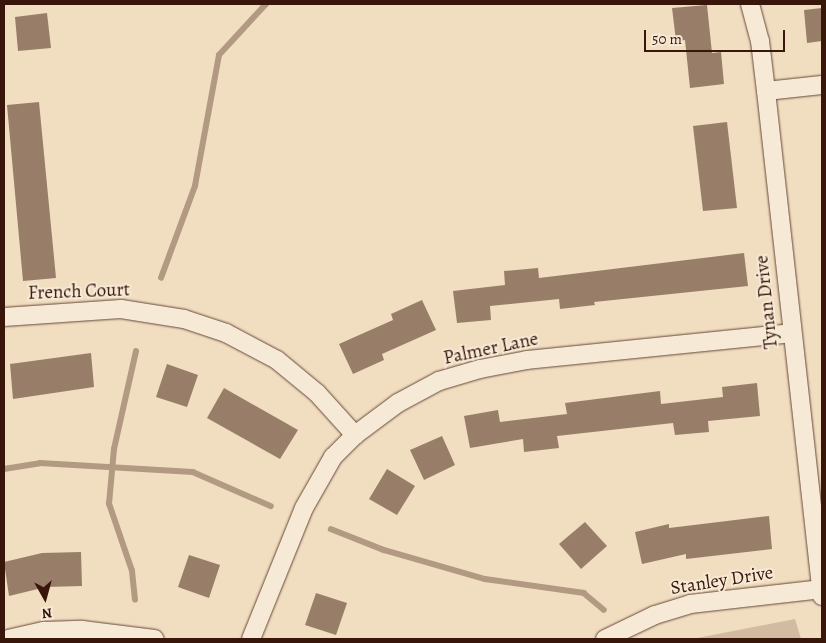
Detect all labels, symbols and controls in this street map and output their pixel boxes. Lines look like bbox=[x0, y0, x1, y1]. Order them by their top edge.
scale bar bbox=[646, 20, 787, 52]
text: 50 m bbox=[652, 29, 682, 49]
street label: Tynan Drive bbox=[751, 254, 783, 350]
street label: French Court bbox=[28, 279, 130, 305]
street label: Palmer Lane bbox=[442, 328, 540, 370]
street label: Stanley Drive bbox=[669, 562, 775, 600]
north arrow bbox=[20, 573, 70, 623]
text: N bbox=[41, 603, 53, 623]

